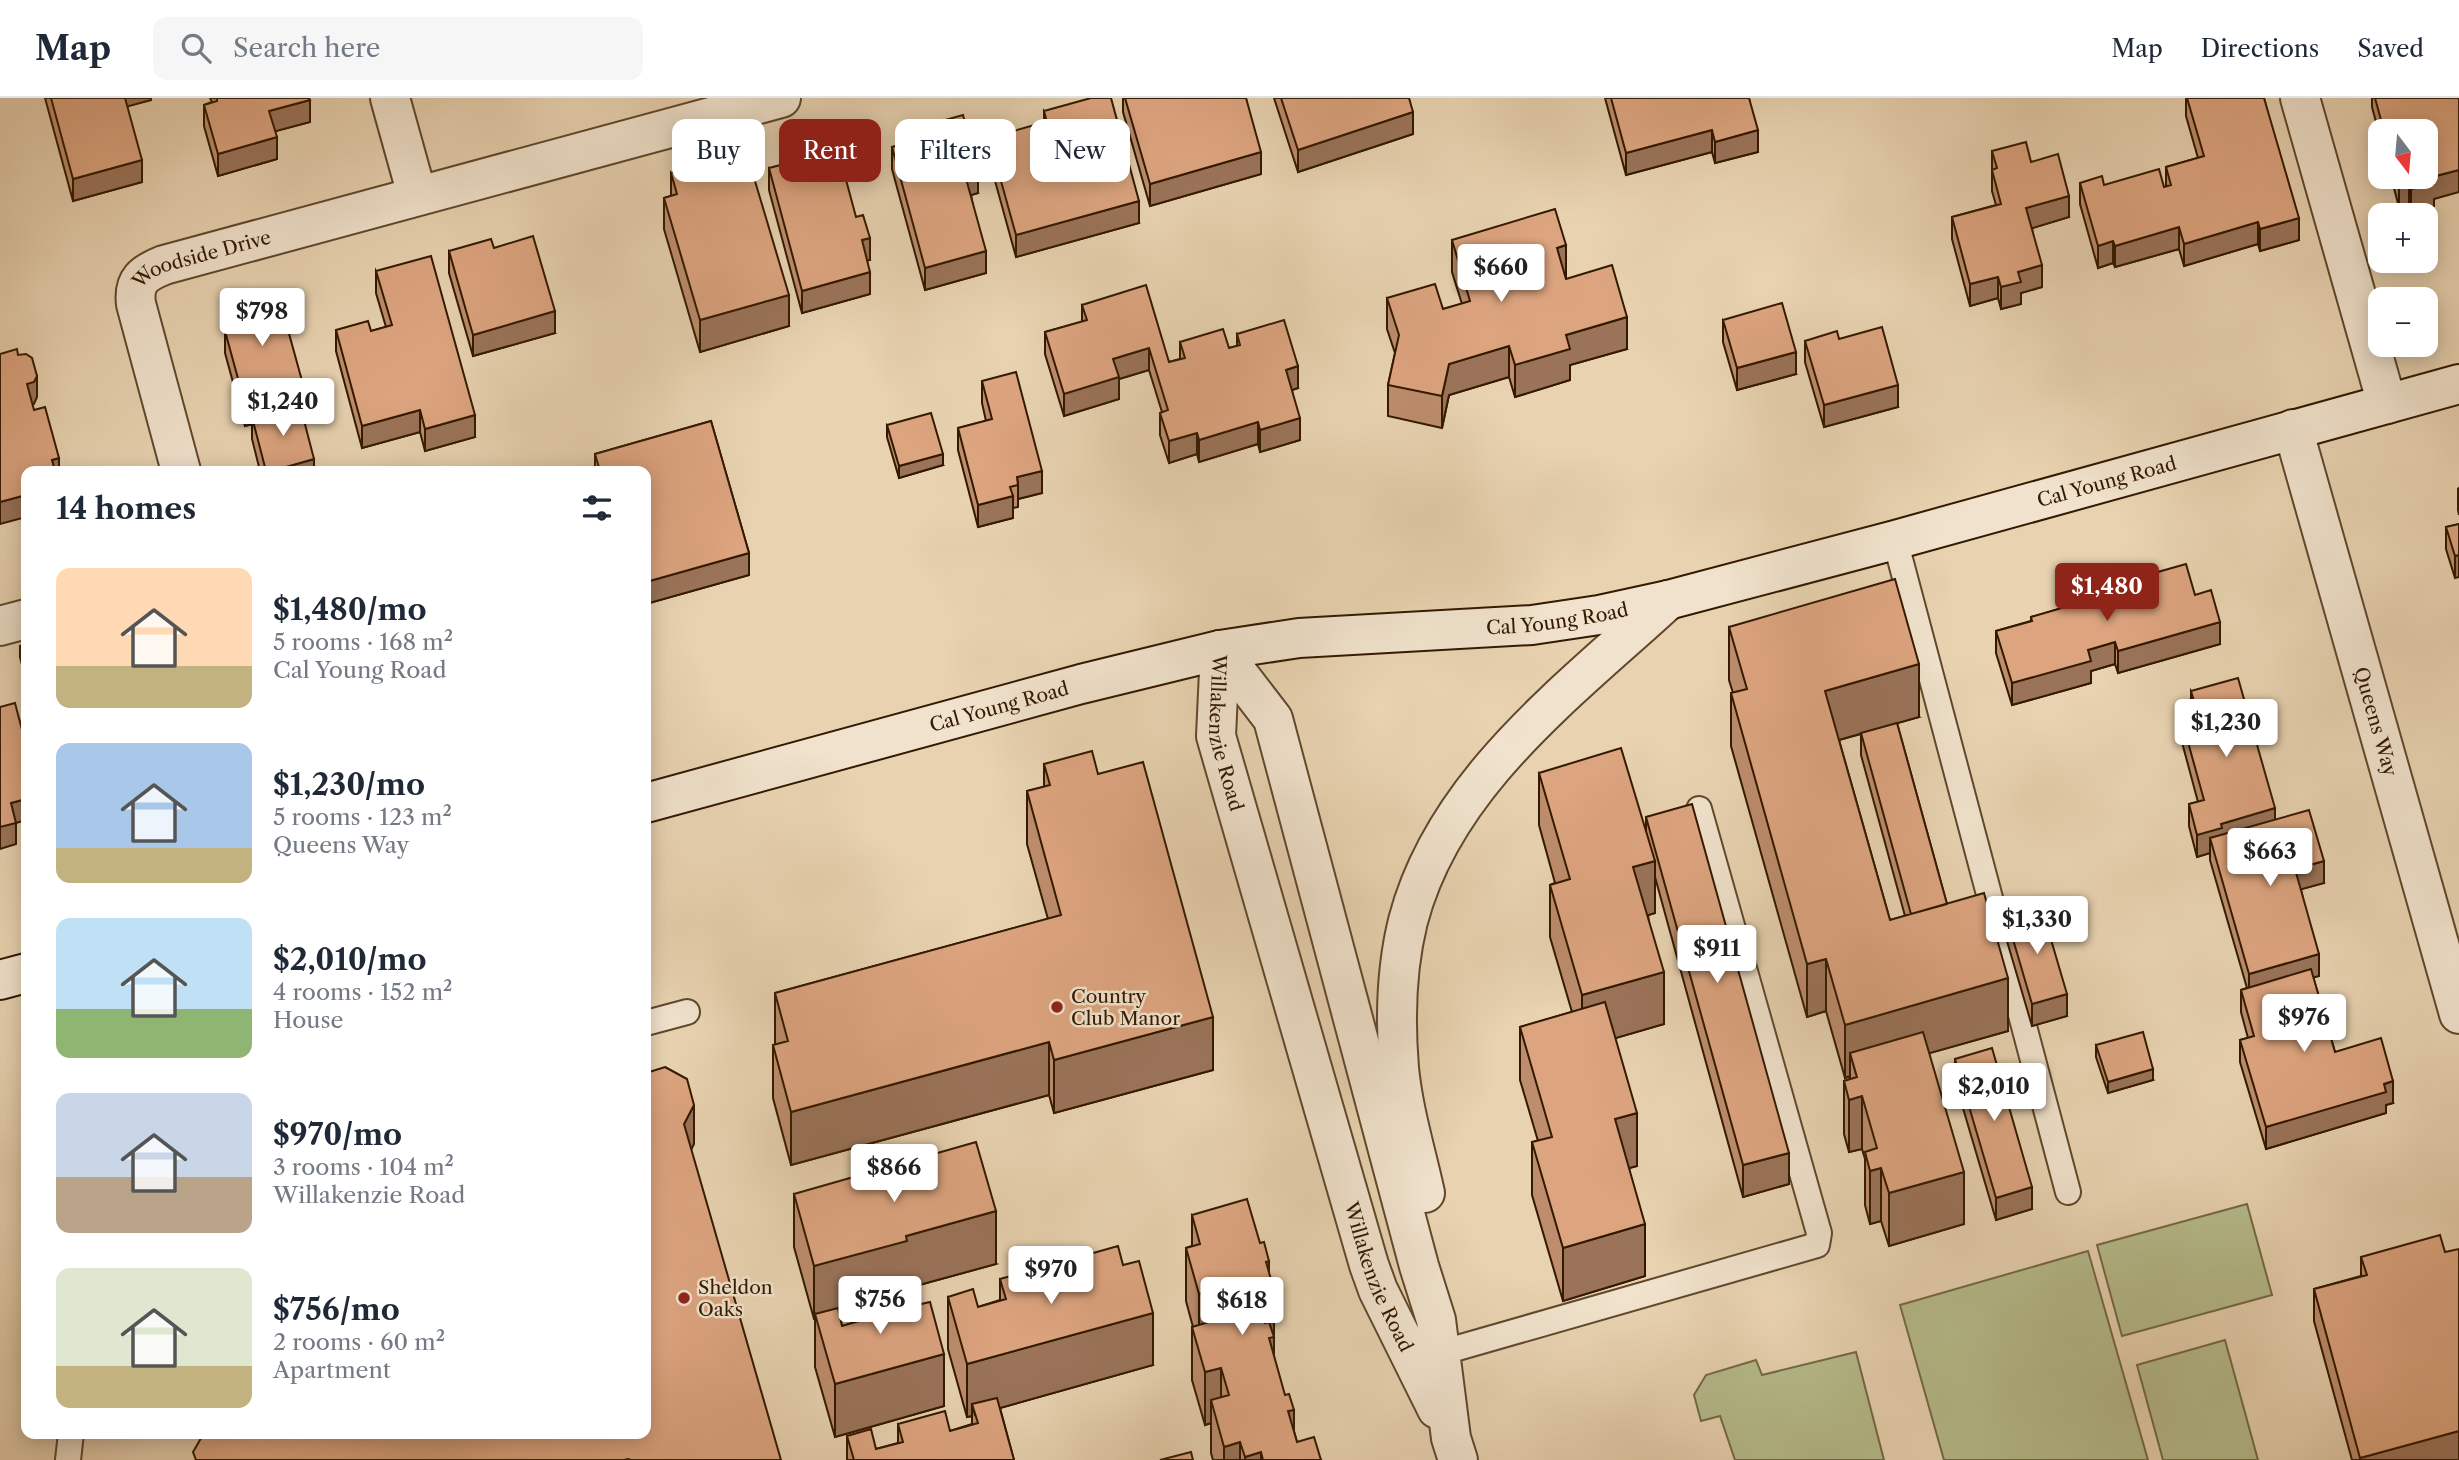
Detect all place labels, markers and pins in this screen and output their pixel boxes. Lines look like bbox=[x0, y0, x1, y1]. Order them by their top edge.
pin: $660 bbox=[1460, 244, 1542, 304]
pin: $798 bbox=[221, 288, 303, 348]
pin: $1,240 bbox=[226, 378, 340, 438]
pin: $1,480 bbox=[2050, 564, 2164, 623]
pin: $1,230 bbox=[2169, 700, 2283, 759]
pin: $663 bbox=[2229, 828, 2311, 888]
pin: $1,330 bbox=[1980, 896, 2094, 956]
pin: $911 bbox=[1676, 926, 1758, 985]
place label: Country Club Manor bbox=[1071, 985, 1180, 1030]
pin: $976 bbox=[2263, 995, 2345, 1054]
marker: Country Club Manor bbox=[1049, 999, 1065, 1015]
pin: $2,010 bbox=[1937, 1063, 2051, 1123]
pin: $866 bbox=[853, 1144, 935, 1204]
pin: $970 bbox=[1010, 1246, 1092, 1306]
place label: Sheldon Oaks bbox=[698, 1276, 773, 1321]
pin: $756 bbox=[839, 1276, 921, 1336]
pin: $618 bbox=[1201, 1278, 1283, 1337]
marker: Sheldon Oaks bbox=[676, 1290, 692, 1306]

